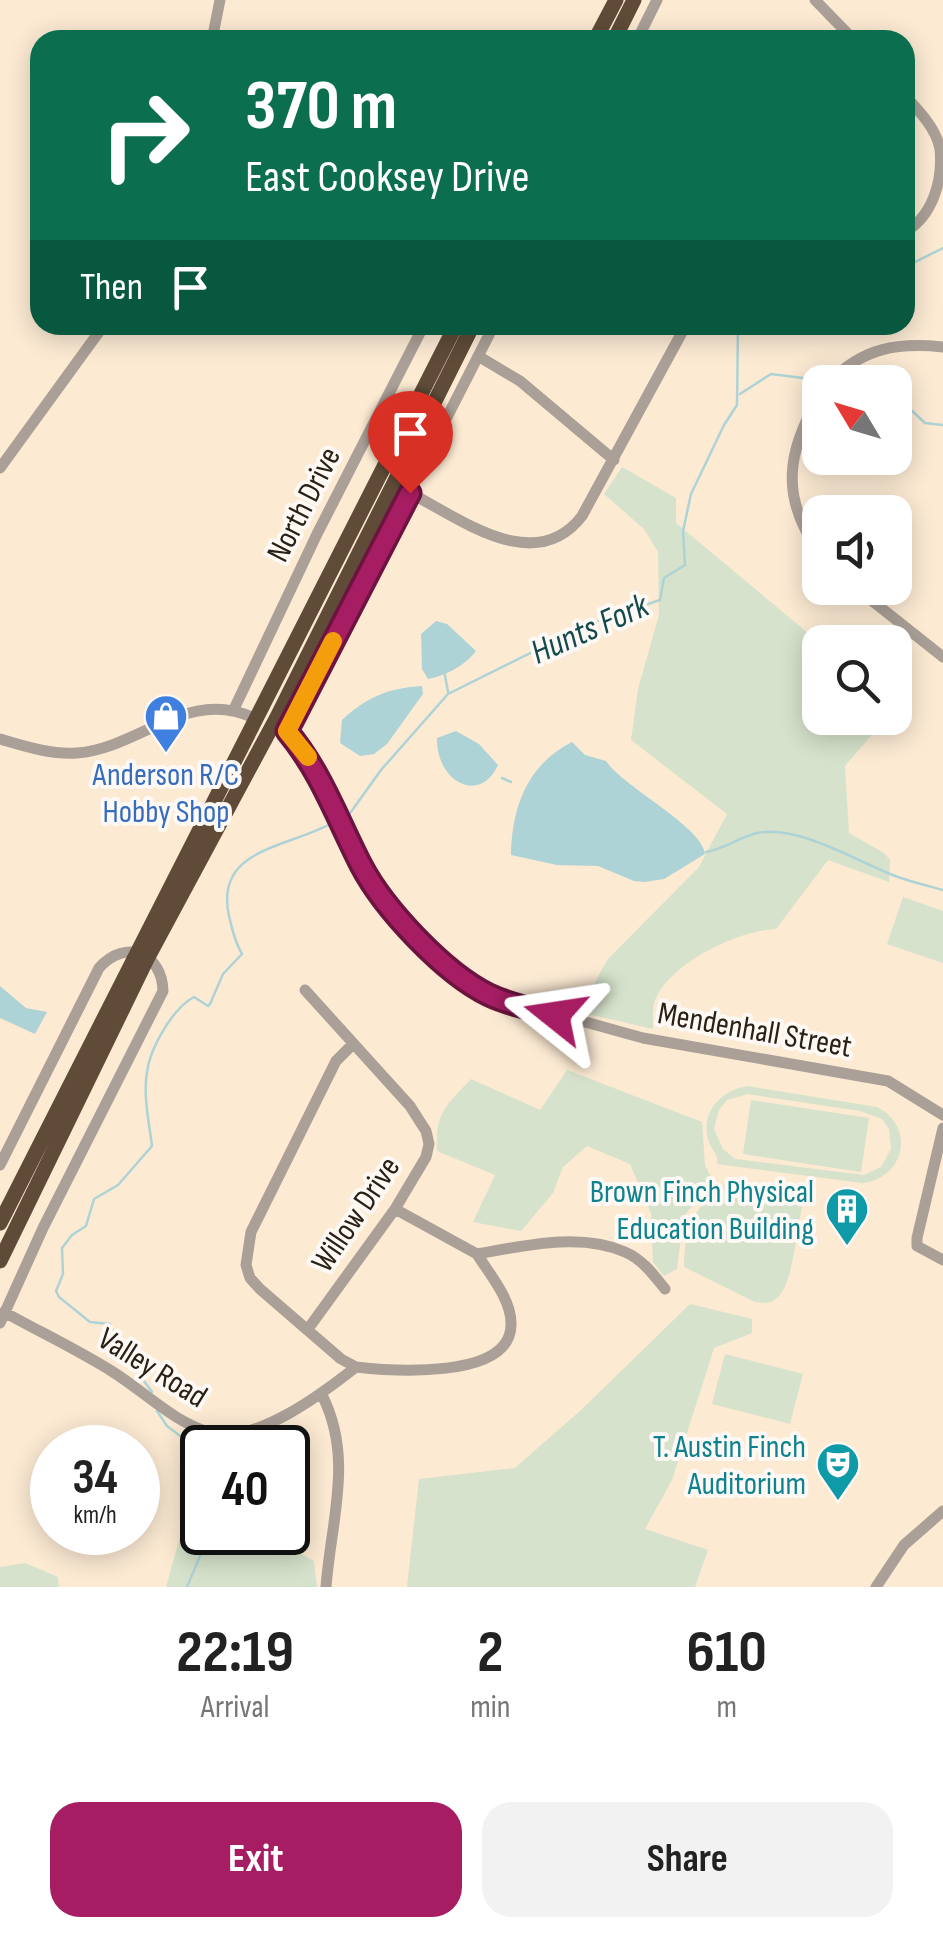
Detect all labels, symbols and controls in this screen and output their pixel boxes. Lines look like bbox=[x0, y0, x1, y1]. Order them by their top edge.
text: 370 m bbox=[245, 65, 397, 149]
icon: right bbox=[80, 70, 210, 200]
text: East Cooksey Drive bbox=[245, 150, 530, 205]
icon: arrive bbox=[163, 260, 218, 315]
text: Then bbox=[80, 265, 143, 310]
north arrow bbox=[802, 365, 912, 475]
map controls bbox=[802, 365, 912, 735]
pin bbox=[368, 391, 453, 494]
icon: arrive bbox=[383, 406, 438, 461]
street label: North Drive bbox=[259, 441, 350, 569]
button: sound bbox=[802, 495, 912, 605]
water label: Hunts Fork bbox=[524, 584, 656, 674]
button: search bbox=[802, 625, 912, 735]
shop icon: Anderson R/C Hobby Shop bbox=[143, 693, 189, 754]
place label: Anderson R/C Hobby Shop bbox=[92, 756, 239, 832]
position arrow bbox=[503, 963, 607, 1067]
street label: Mendenhall Street bbox=[655, 994, 855, 1067]
street label: Willow Drive bbox=[304, 1150, 409, 1280]
place label: Brown Finch Physical Education Building bbox=[590, 1173, 814, 1249]
building icon: Brown Finch Physical Education Building bbox=[824, 1186, 870, 1247]
street label: Valley Road bbox=[91, 1320, 214, 1417]
speed limit sign: 40 bbox=[180, 1425, 310, 1555]
place label: T. Austin Finch Auditorium bbox=[653, 1428, 806, 1504]
theatre icon: T. Austin Finch Auditorium bbox=[815, 1441, 861, 1502]
text: 34 bbox=[72, 1448, 118, 1508]
text: km/h bbox=[73, 1500, 117, 1531]
text: 22:19 bbox=[176, 1617, 294, 1689]
text: 2 bbox=[477, 1617, 503, 1689]
text: 610 bbox=[687, 1617, 767, 1689]
text: Arrival bbox=[201, 1688, 270, 1727]
text: min bbox=[470, 1688, 510, 1727]
text: m bbox=[716, 1688, 737, 1727]
button: Exit bbox=[50, 1802, 462, 1917]
button: Share bbox=[482, 1802, 893, 1917]

